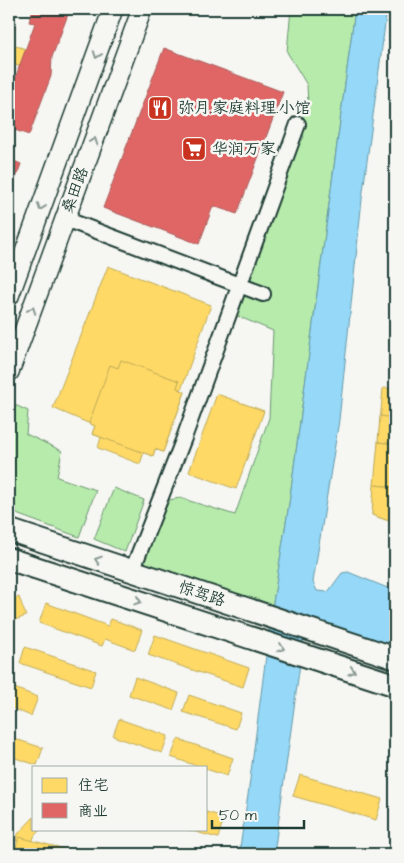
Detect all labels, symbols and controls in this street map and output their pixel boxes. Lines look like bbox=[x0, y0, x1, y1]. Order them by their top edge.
one-way arrow bbox=[93, 50, 103, 58]
restaurant icon: 弥月.家庭料理.小馆 bbox=[147, 95, 173, 121]
place label: 弥月.家庭料理.小馆 bbox=[178, 97, 311, 119]
supermarket icon: 华润万家 bbox=[181, 136, 207, 162]
one-way arrow bbox=[88, 137, 98, 146]
place label: 华润万家 bbox=[212, 138, 276, 160]
street label: 桑田路 bbox=[56, 164, 94, 216]
one-way arrow bbox=[37, 203, 47, 211]
one-way arrow bbox=[26, 306, 36, 314]
one-way arrow bbox=[94, 555, 103, 565]
street label: 惊驾路 bbox=[176, 576, 228, 612]
one-way arrow bbox=[134, 596, 142, 606]
one-way arrow bbox=[276, 642, 284, 652]
one-way arrow bbox=[347, 665, 356, 675]
legend bbox=[32, 766, 208, 830]
text: 住宅 bbox=[78, 775, 108, 796]
scale bar bbox=[212, 798, 304, 830]
text: 商业 bbox=[78, 801, 108, 822]
text: 50 m bbox=[219, 805, 257, 826]

